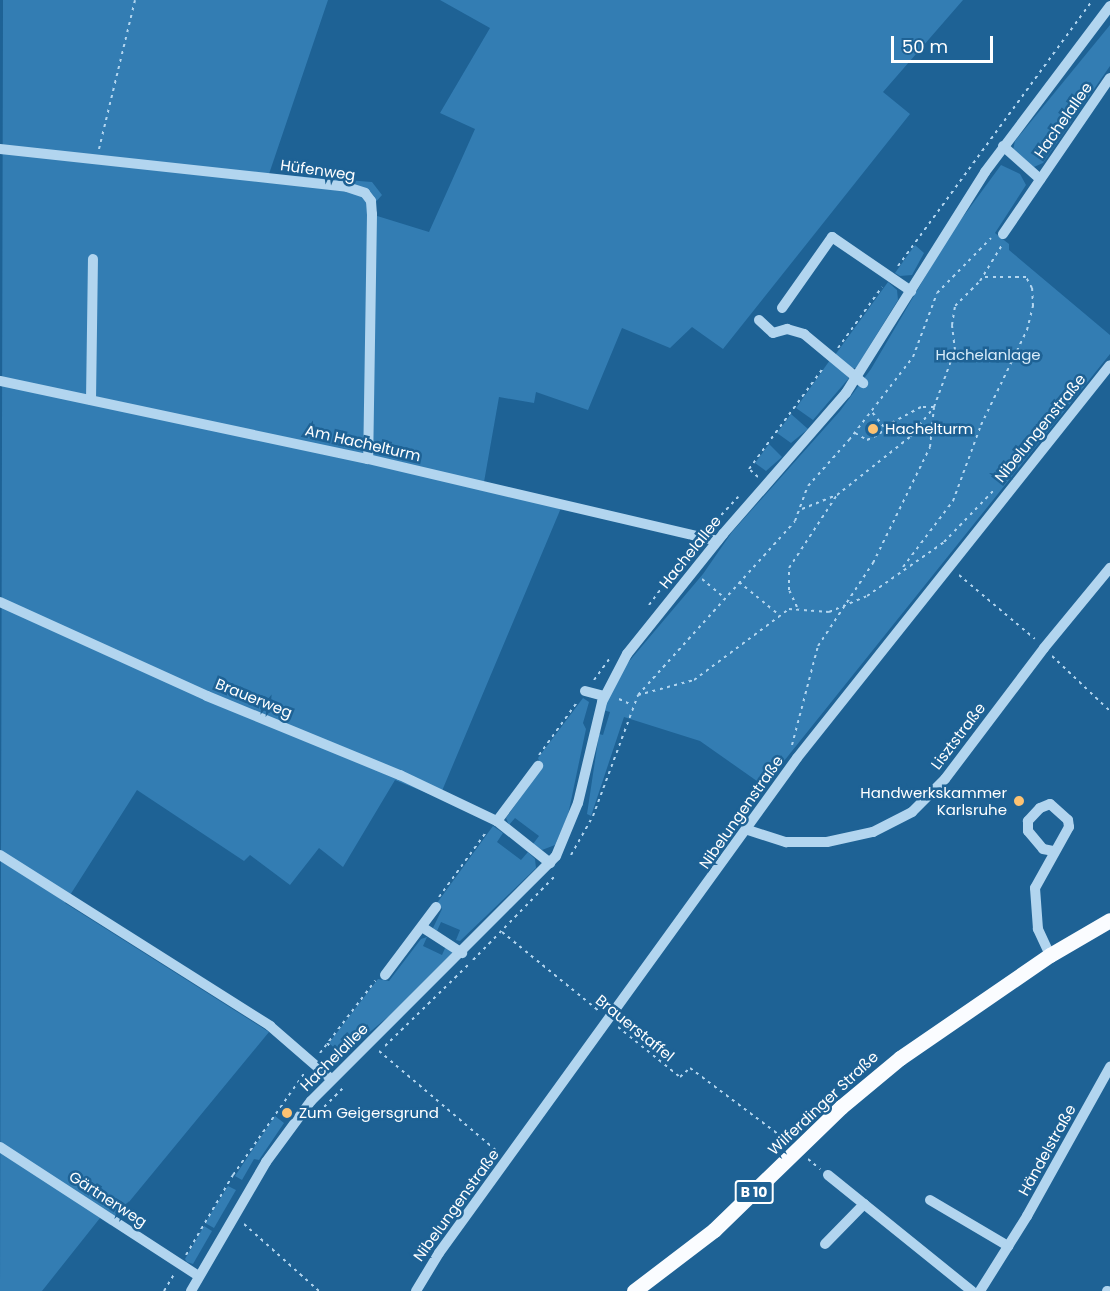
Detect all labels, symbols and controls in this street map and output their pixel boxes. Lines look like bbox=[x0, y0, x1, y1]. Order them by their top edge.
scale bar bbox=[894, 24, 996, 62]
text: 50 m bbox=[902, 34, 948, 59]
street label: Hachelallee bbox=[1030, 79, 1096, 161]
street label: Hüfenweg bbox=[279, 156, 357, 184]
park label: Hachelanlage bbox=[935, 346, 1041, 364]
street label: Nibelungenstraße bbox=[991, 370, 1089, 486]
place label: Hachelturm bbox=[885, 420, 973, 438]
street label: Am Hachelturm bbox=[304, 421, 422, 465]
marker: Hachelturm bbox=[866, 422, 880, 436]
street label: Hachelallee bbox=[655, 512, 725, 592]
street label: Brauerweg bbox=[213, 674, 295, 722]
street label: Lisztstraße bbox=[927, 699, 989, 773]
street label: Nibelungenstraße bbox=[695, 752, 787, 872]
place label: Handwerkskammer Karlsruhe bbox=[860, 783, 1007, 818]
marker: Handwerkskammer Karlsruhe bbox=[1012, 794, 1026, 808]
street label: Brauerstaffel bbox=[592, 991, 678, 1065]
street label: Hachelallee bbox=[296, 1019, 372, 1095]
street label: Wilferdinger Straße bbox=[764, 1047, 882, 1159]
street label: Händelstraße bbox=[1014, 1101, 1080, 1199]
place label: Zum Geigersgrund bbox=[299, 1104, 439, 1122]
marker: Zum Geigersgrund bbox=[280, 1106, 294, 1120]
street label: Nibelungenstraße bbox=[409, 1145, 503, 1265]
street label: Gärtnerweg bbox=[66, 1167, 150, 1231]
road number: B 10 bbox=[734, 1181, 774, 1203]

